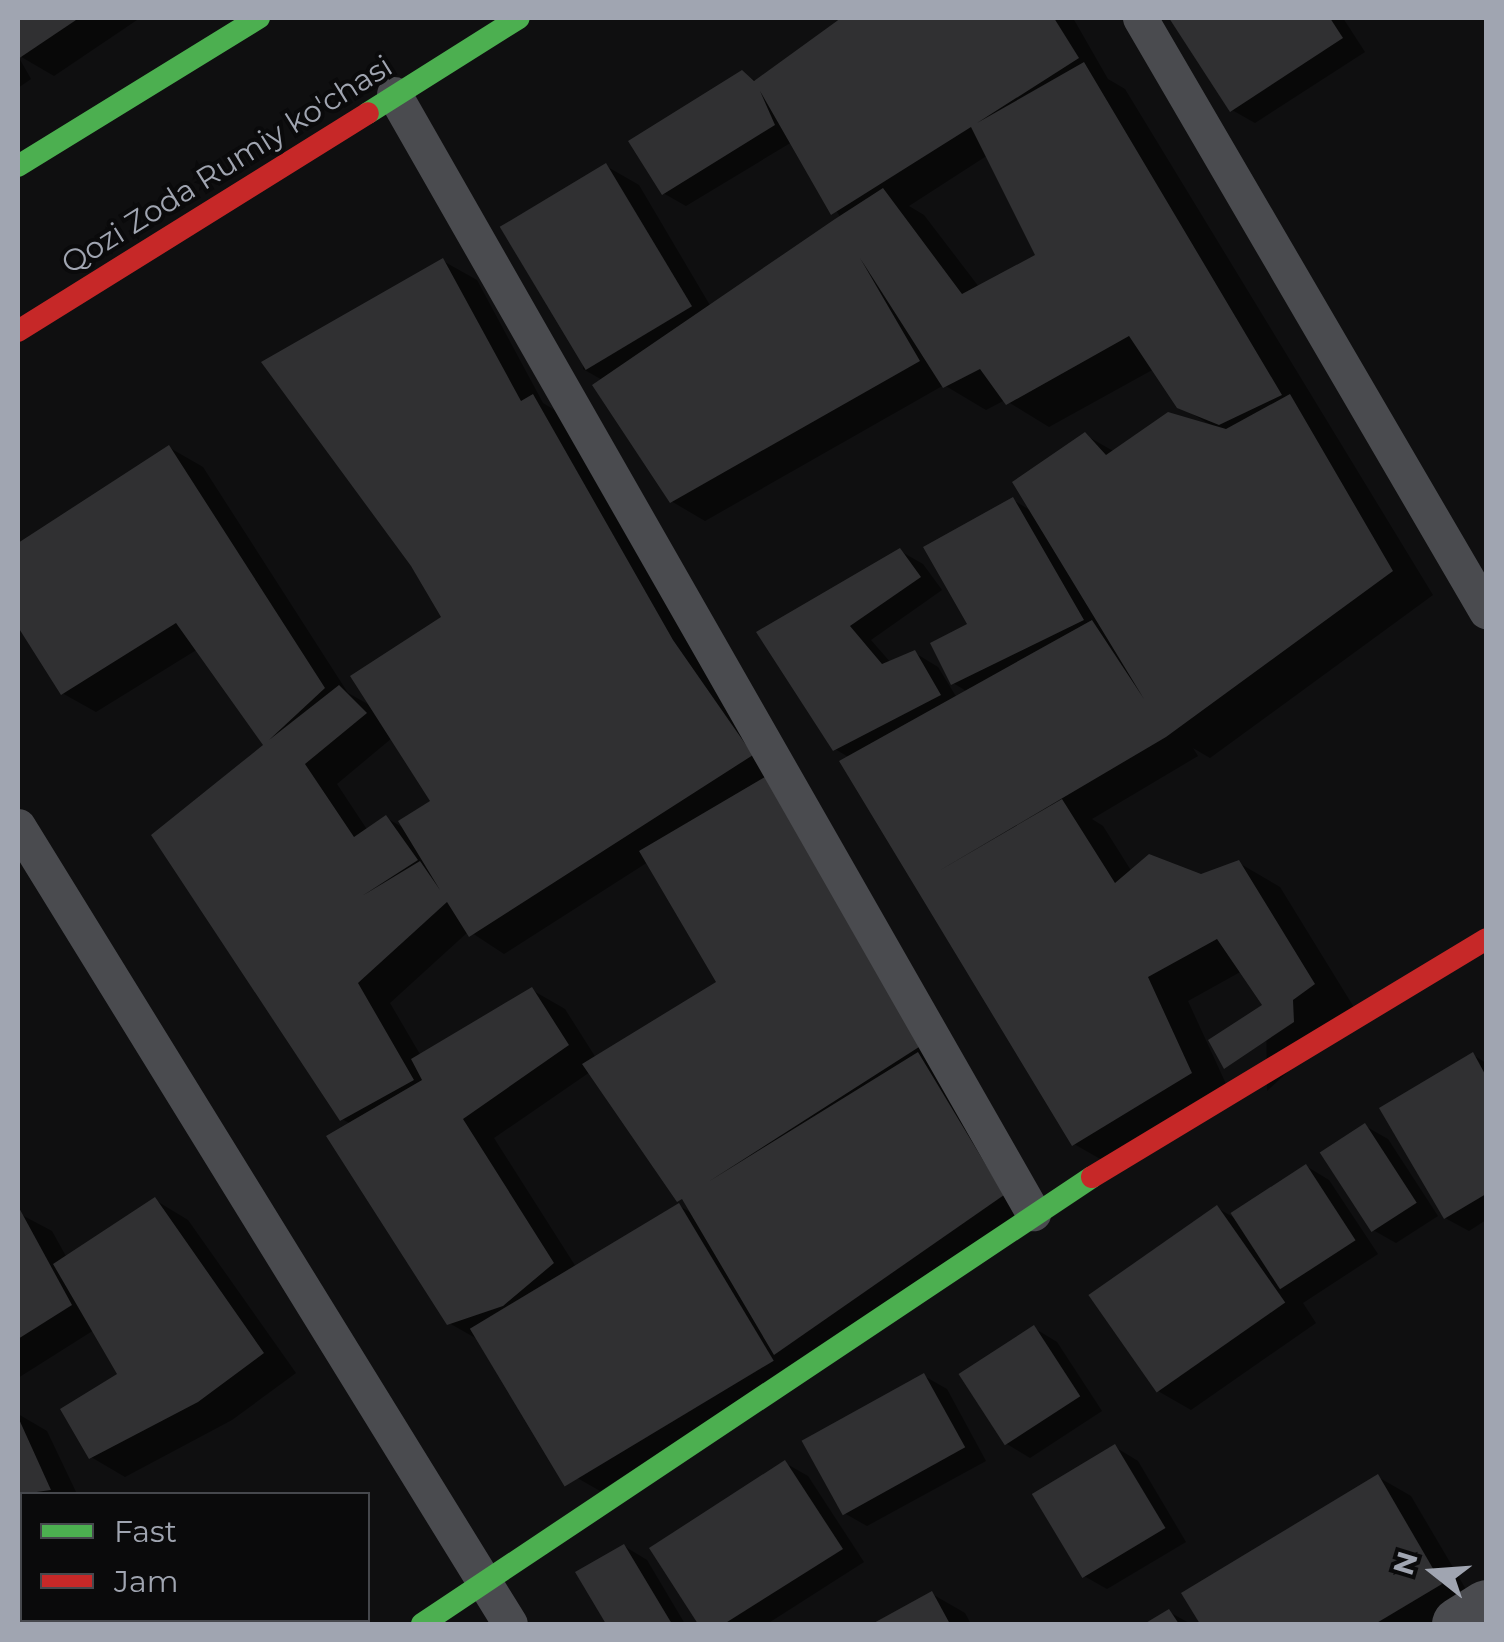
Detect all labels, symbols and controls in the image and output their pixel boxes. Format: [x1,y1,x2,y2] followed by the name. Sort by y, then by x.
[55,48,399,282] street label: Qozi Zoda Rumiy ko'chasi
[20,1492,370,1622] legend
[114,1513,177,1550] text: Fast
[1384,1522,1484,1622] north arrow
[1386,1547,1425,1579] text: N
[114,1563,179,1600] text: Jam

